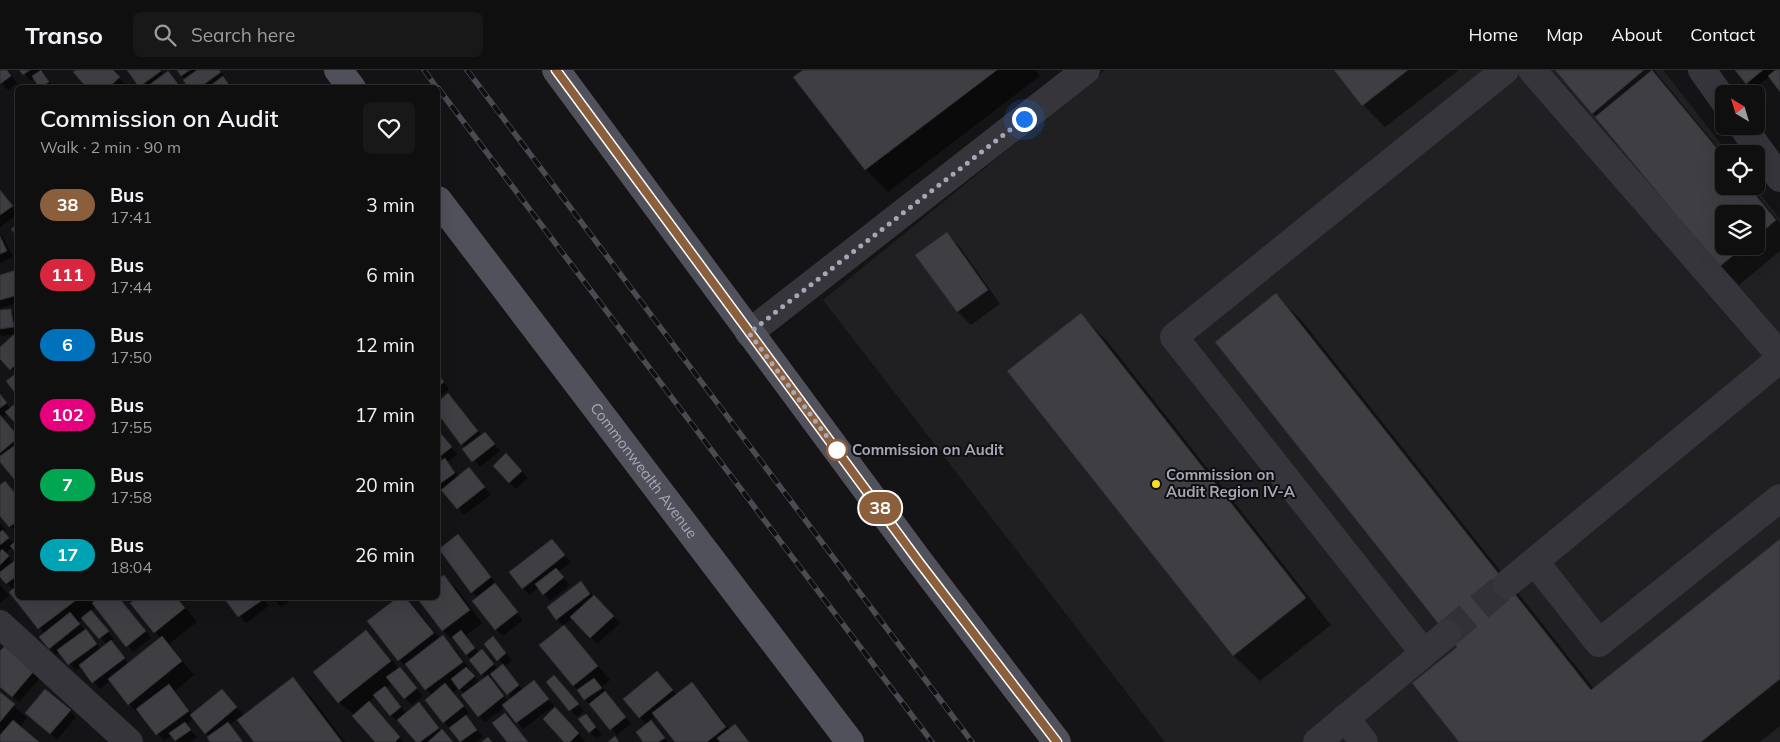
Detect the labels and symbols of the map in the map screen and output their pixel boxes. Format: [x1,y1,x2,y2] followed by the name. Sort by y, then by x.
[1715,85,1765,135] north arrow
[1012,107,1037,132] your location
[586,399,702,542] street label: Commonwealth Avenue
[826,439,848,461] marker: Commission on Audit
[852,440,1004,459] place label: Commission on Audit
[1166,465,1296,501] place label: Commission on Audit Region IV-A
[1150,478,1162,490] marker: Commission on Audit Region IV-A
[858,492,902,524] line badge: 38

